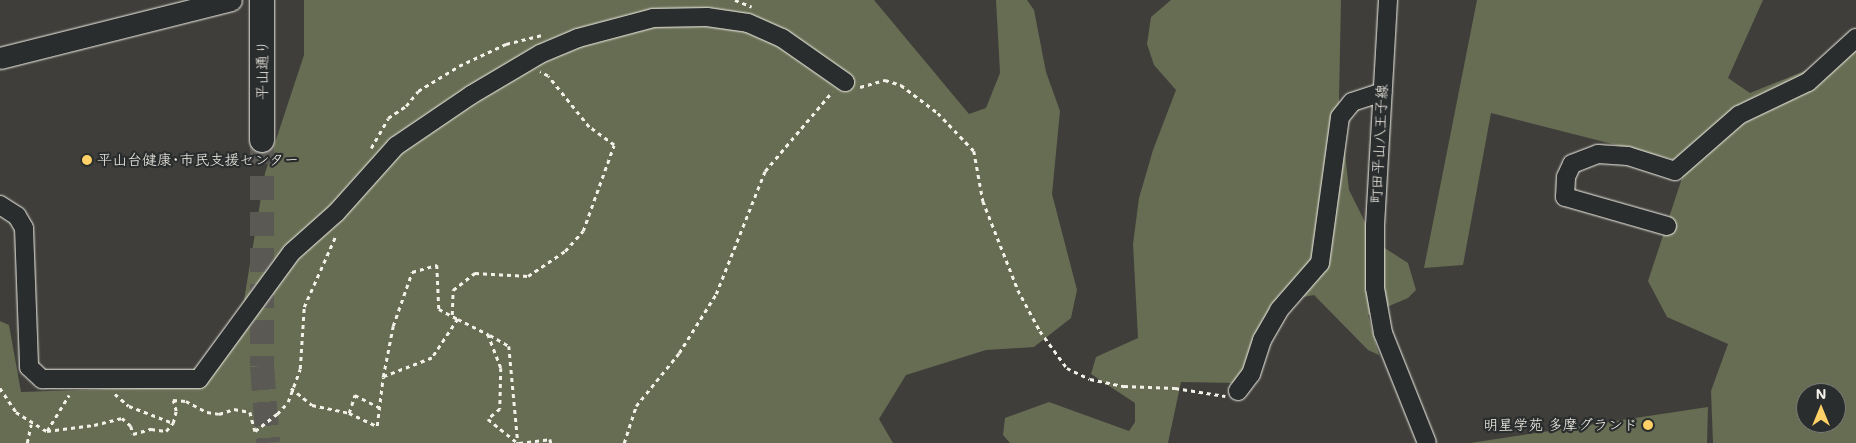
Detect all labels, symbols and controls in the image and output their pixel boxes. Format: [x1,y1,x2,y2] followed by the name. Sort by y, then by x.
[253,40,271,100] street label: 平山通り
[1367,84,1391,204] street label: 町田平山八王子線
[97,151,299,169] place label: 平山台健康･市民支援センター
[81,154,93,166] marker: 平山台健康･市民支援センター
[1796,383,1846,433] north arrow
[1816,384,1826,403] text: N
[1483,416,1638,434] place label: 明星学苑 多摩グランド
[1642,419,1654,431] marker: 明星学苑 多摩グランド

